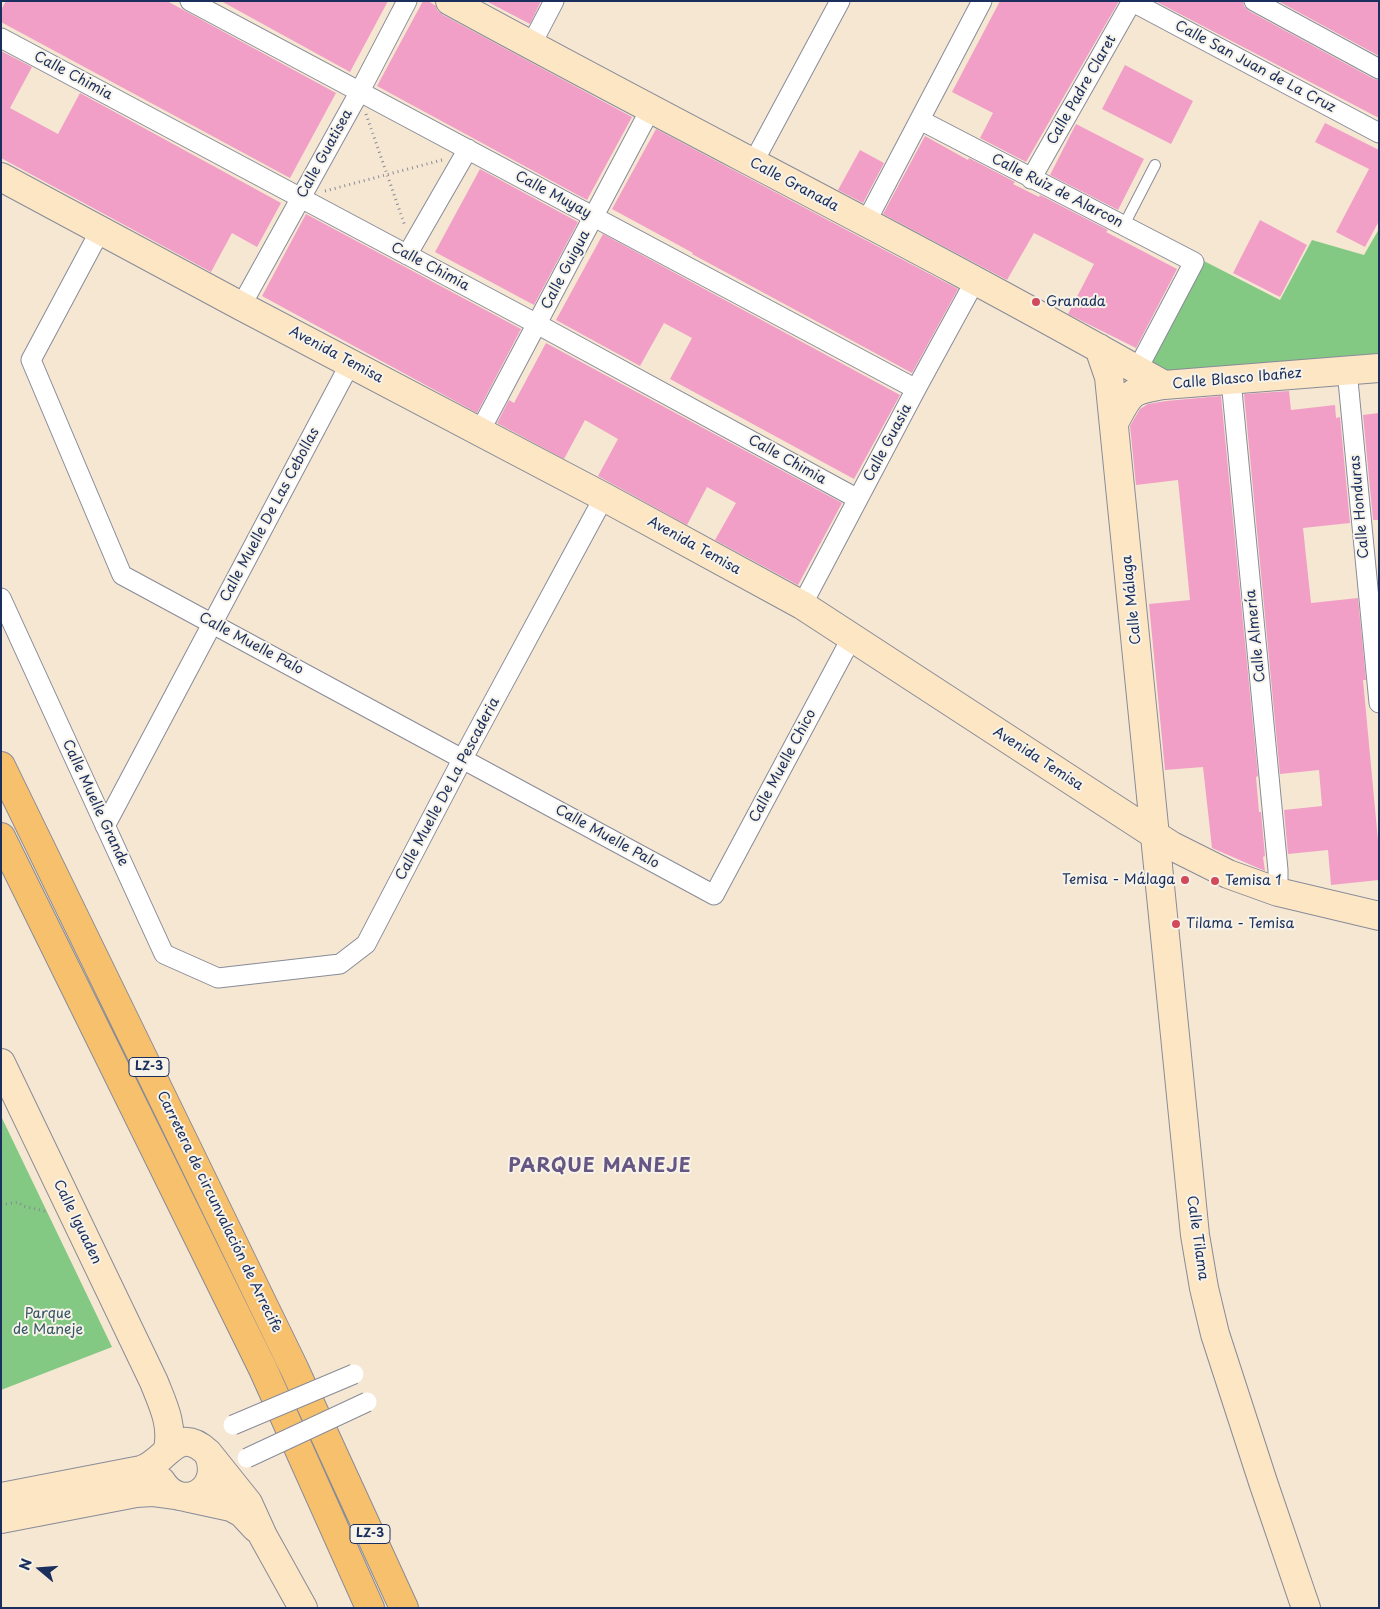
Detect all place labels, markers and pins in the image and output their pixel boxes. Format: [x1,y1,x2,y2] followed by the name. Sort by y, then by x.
[1046,294,1106,310] place label: Granada
[1030,296,1042,308] marker: Granada
[1062,872,1175,888] place label: Temisa - Málaga
[1225,873,1282,889] place label: Temisa 1
[1179,874,1191,886] marker: Temisa - Málaga
[1209,875,1221,887] marker: Temisa 1
[1186,916,1294,932] place label: Tilama - Temisa
[1170,918,1182,930] marker: Tilama - Temisa

